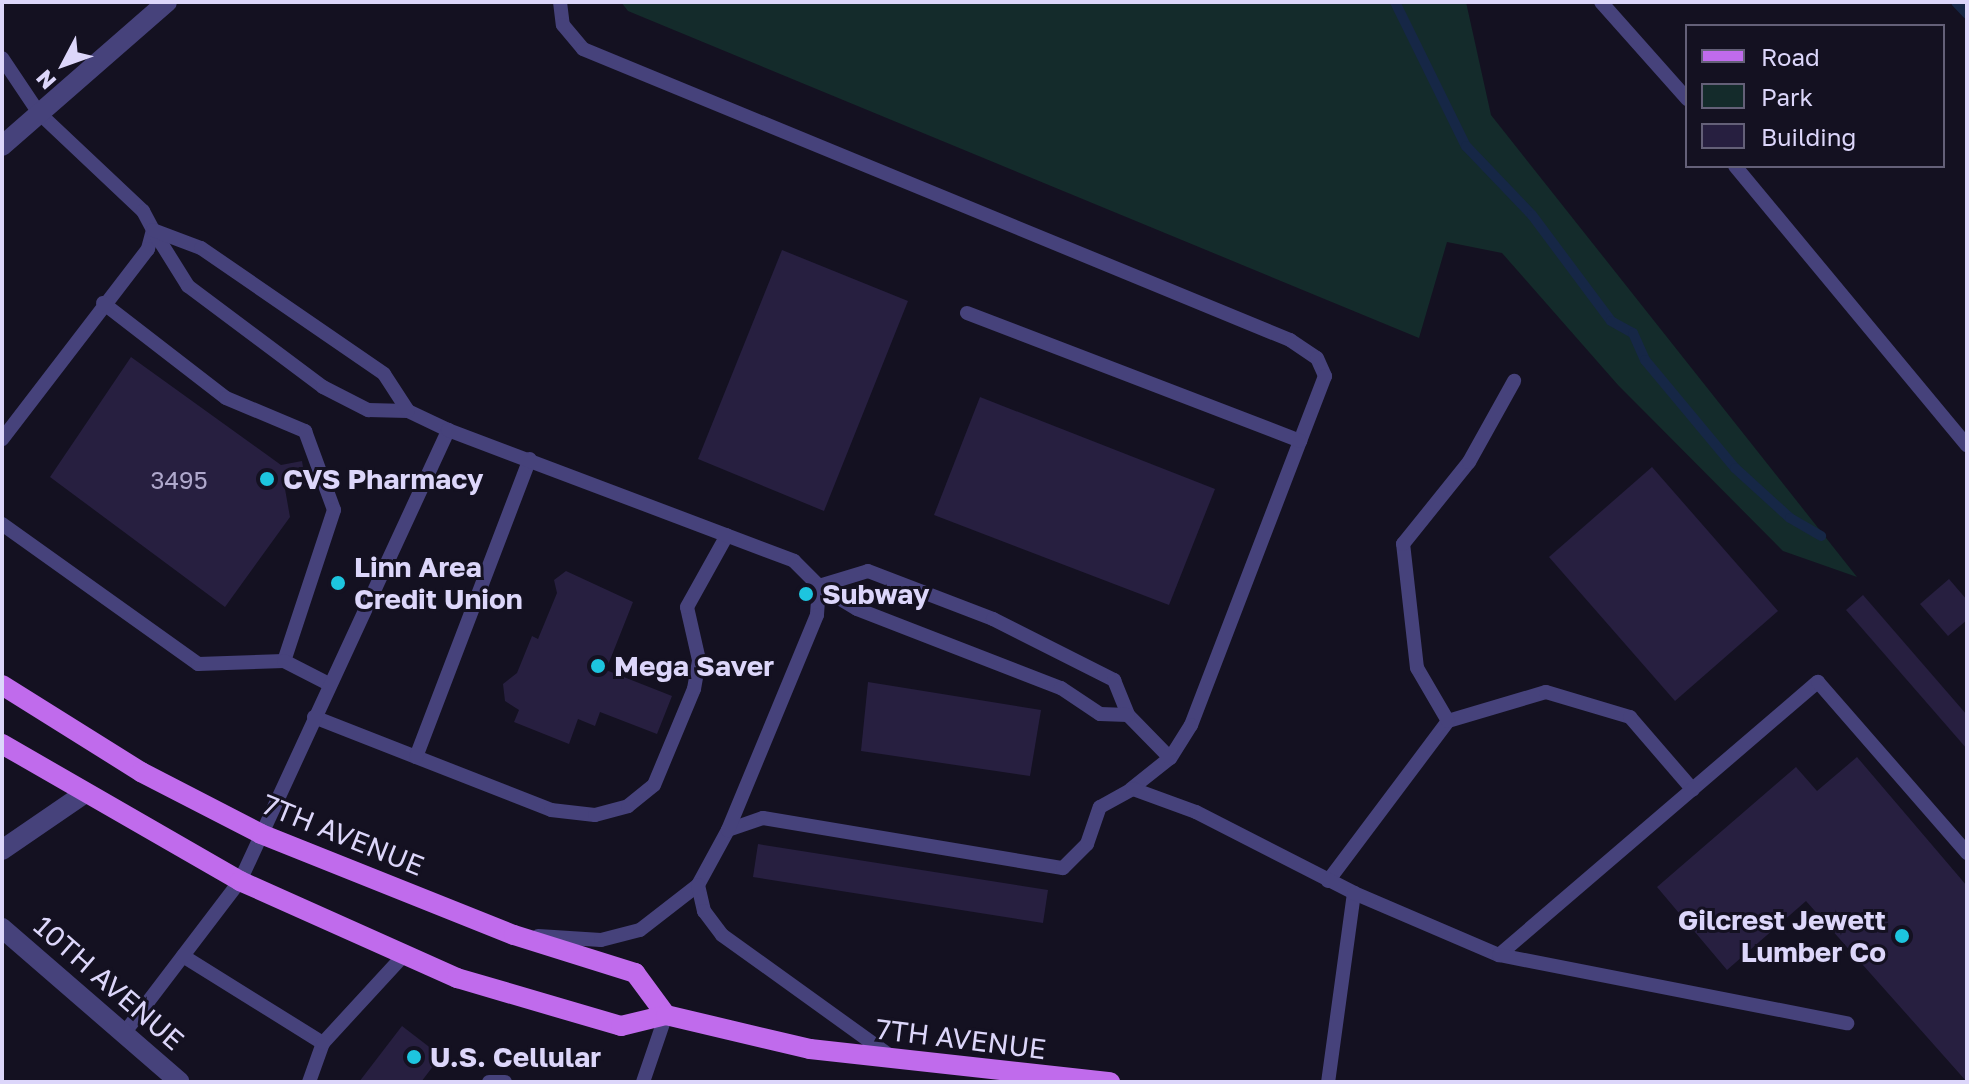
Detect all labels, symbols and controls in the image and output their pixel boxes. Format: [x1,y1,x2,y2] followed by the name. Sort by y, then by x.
[24,24,104,104] north arrow
[1685,24,1945,168] legend
[1761,42,1820,71] text: Road
[30,65,61,95] text: N
[1761,82,1813,111] text: Park
[1761,122,1856,151] text: Building
[283,462,484,496] place label: CVS Pharmacy
[150,466,208,494] house number: 3495
[258,470,276,488] marker: CVS Pharmacy
[354,550,523,616] place label: Linn Area Credit Union
[329,574,347,592] marker: Linn Area Credit Union
[822,577,930,611] place label: Subway
[797,585,815,603] marker: Subway
[614,649,774,683] place label: Mega Saver
[589,657,607,675] marker: Mega Saver
[257,787,429,883] street label: 7TH AVENUE
[1678,903,1886,969] place label: Gilcrest Jewett Lumber Co
[27,909,191,1057] street label: 10TH AVENUE
[1893,927,1911,945] marker: Gilcrest Jewett Lumber Co
[874,1012,1048,1066] street label: 7TH AVENUE
[430,1040,601,1074] place label: U.S. Cellular
[405,1048,423,1066] marker: U.S. Cellular

